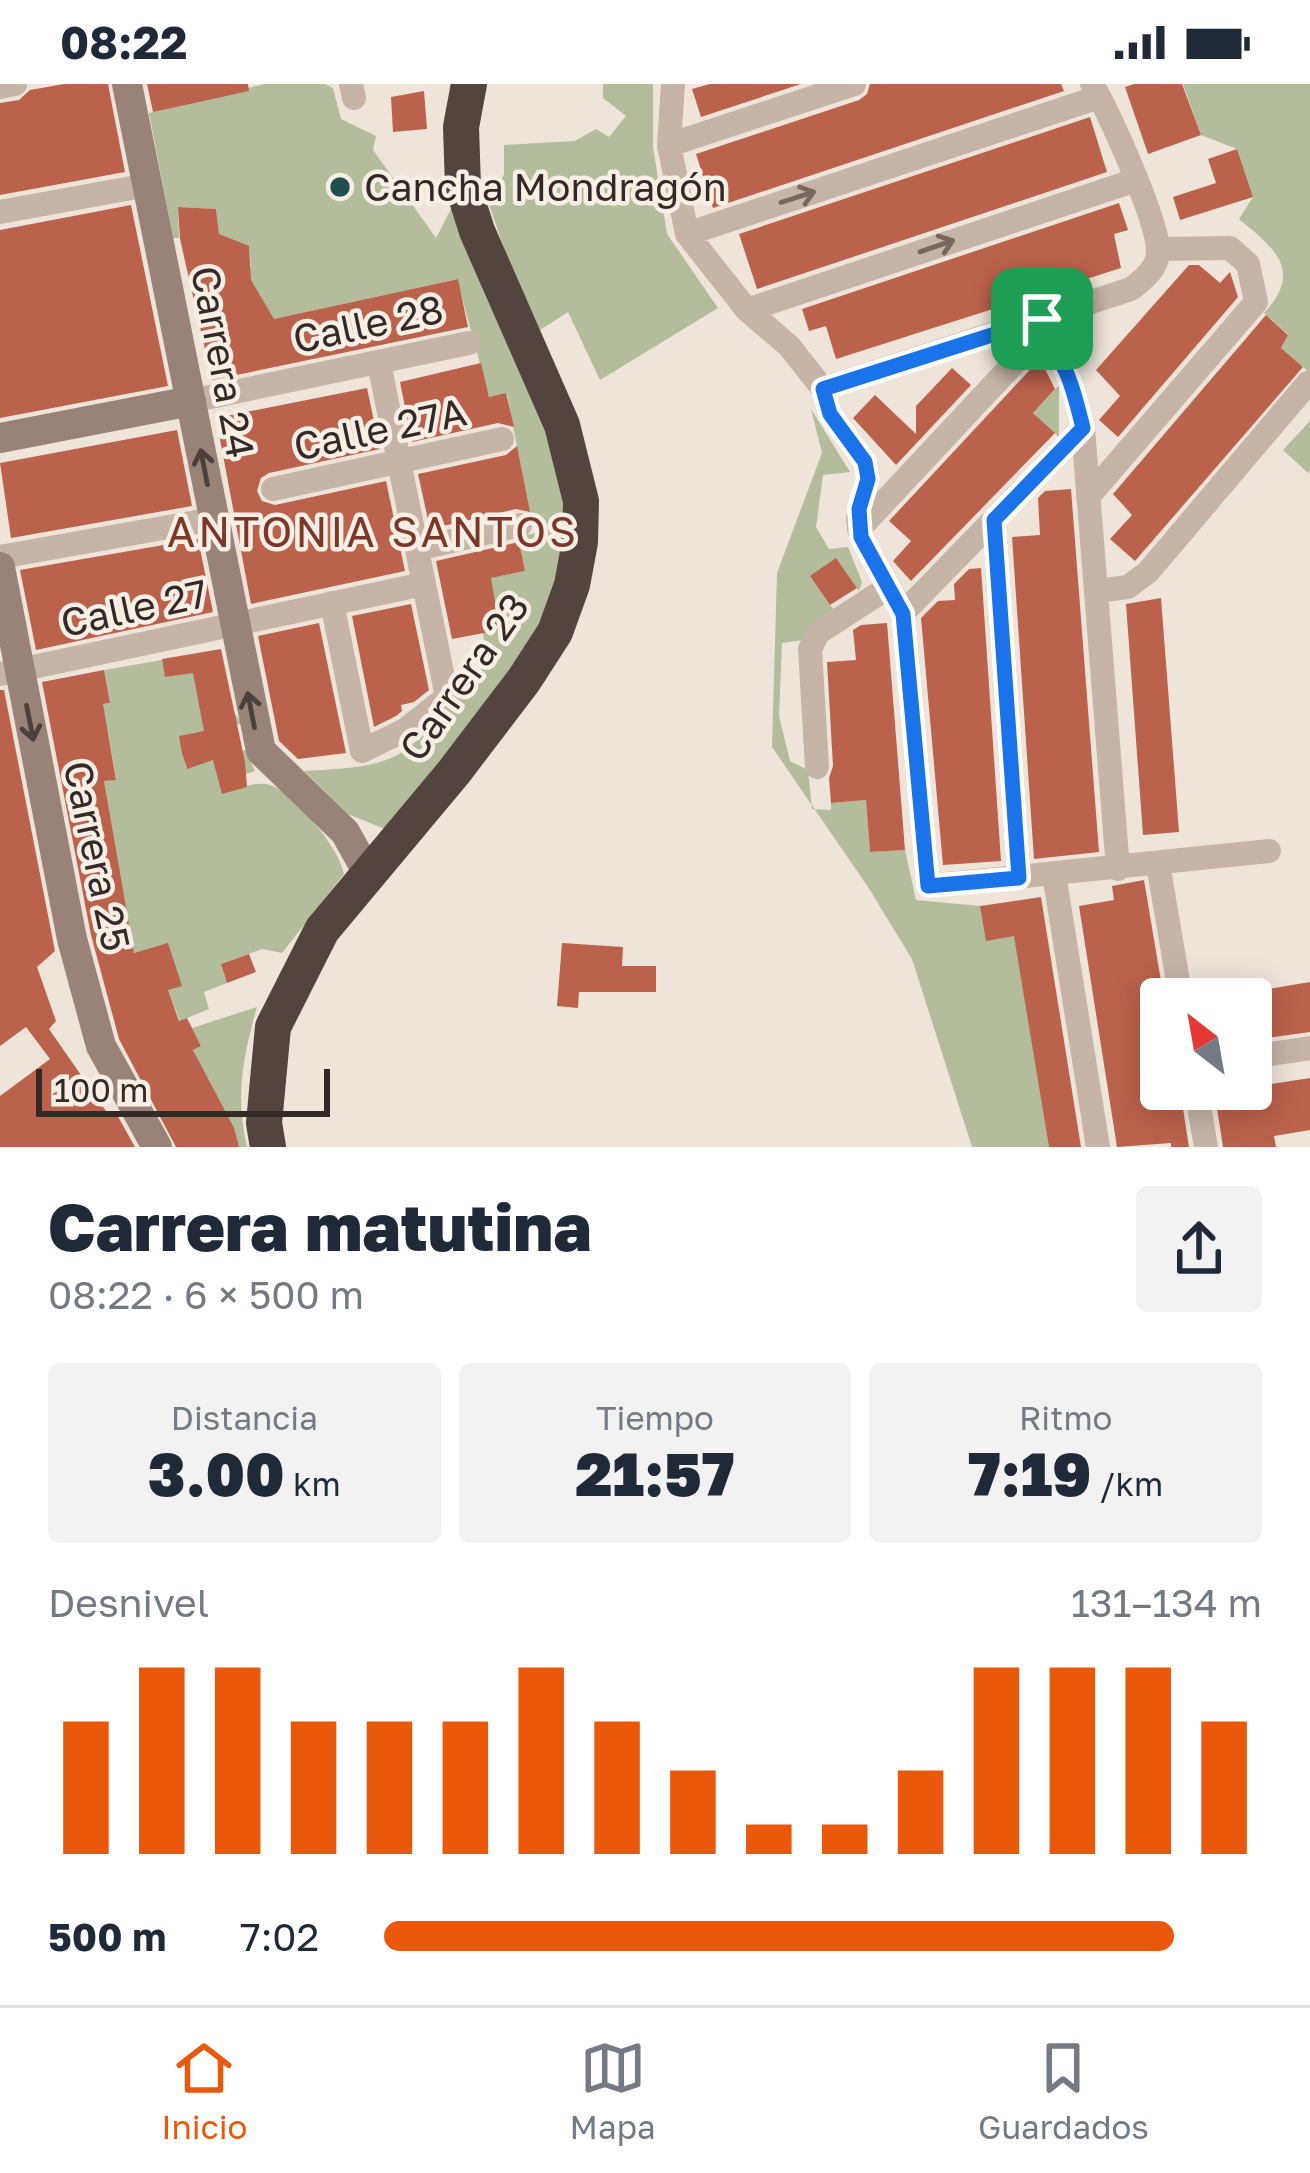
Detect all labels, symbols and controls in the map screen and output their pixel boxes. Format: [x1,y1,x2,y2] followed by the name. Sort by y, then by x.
[60,15,187,69] text: 08:22
[364,163,727,210] place label: Cancha Mondragón
[327,174,353,200] marker: Cancha Mondragón
[779,185,816,206] one-way arrow
[918,234,955,255] one-way arrow
[182,262,265,462] street label: Carrera 24
[991,268,1093,370] pin
[289,285,447,362] street label: Calle 28
[1009,286,1075,352] icon: arrive
[289,387,470,470] street label: Calle 27A
[192,449,214,488] one-way arrow
[167,506,579,556] district label: ANTONIA SANTOS
[56,569,212,646] street label: Calle 27
[389,584,538,769] street label: Carrera 23
[239,692,261,731] one-way arrow
[20,702,42,741] one-way arrow
[54,757,141,955] street label: Carrera 25
[1140,978,1272,1110] north arrow
[1140,978,1272,1110] map controls
[36,1063,330,1116] scale bar
[54,1070,148,1109] text: 100 m
[48,1186,591,1266] text: Carrera matutina
[1136,1186,1262,1312] button: share
[48,1271,364,1318] text: 08:22 · 6 × 500 m
[171,1398,318,1437] text: Distancia
[596,1398,714,1437] text: Tiempo
[1019,1398,1112,1437] text: Ritmo
[148,1437,285,1509] text: 3.00
[575,1437,735,1509] text: 21:57
[968,1437,1091,1509] text: 7:19
[285,1464,341,1503] text: km
[1091,1464,1163,1503] text: /km
[48,1579,209,1626] text: Desnivel
[1071,1579,1262,1626] text: 131–134 m
[48,1913,166,1960] text: 500 m
[240,1913,319,1960] text: 7:02
[161,2035,247,2146] tab: Inicio
[570,2035,656,2146] tab: Mapa
[978,2035,1149,2146] tab: Guardados

